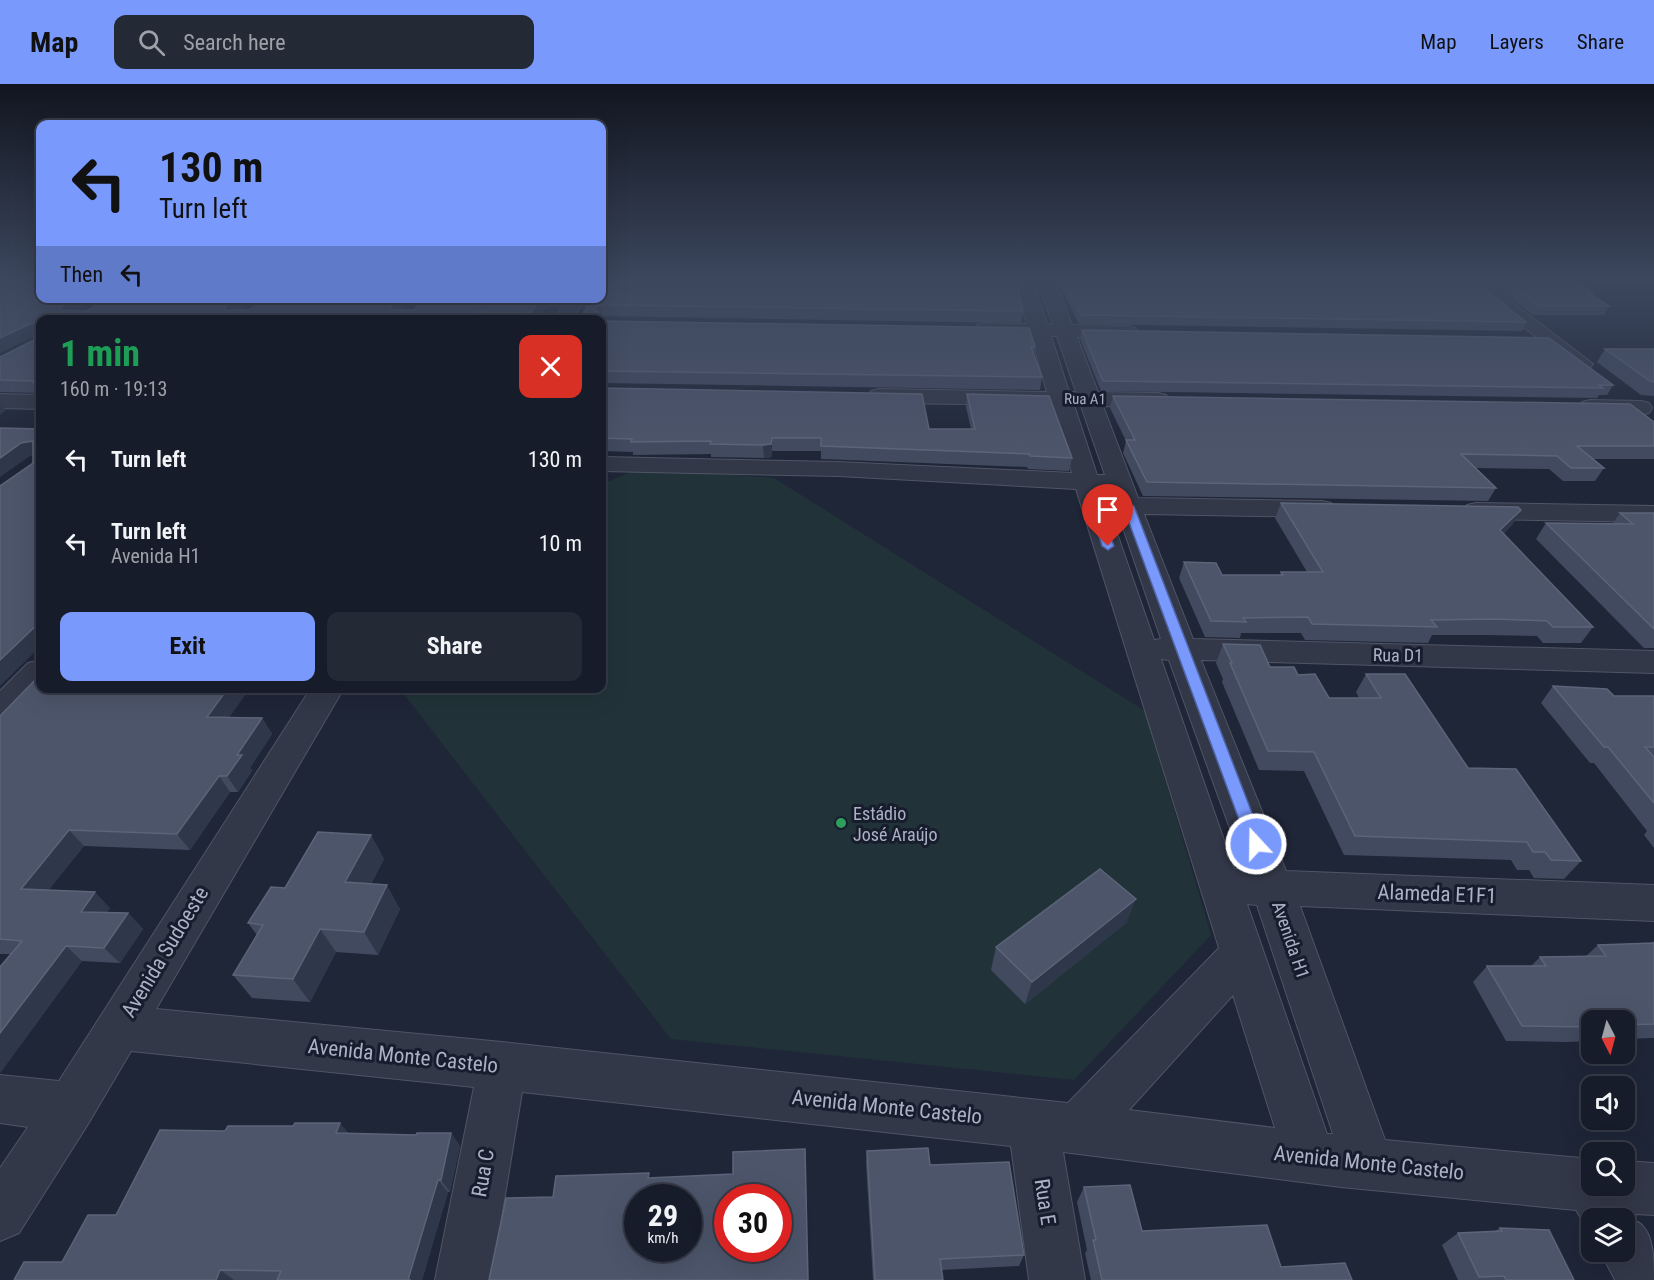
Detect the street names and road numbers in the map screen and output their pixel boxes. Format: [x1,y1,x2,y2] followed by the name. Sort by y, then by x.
[1064,390,1106,408] street label: Rua A1
[1373,644,1423,666] street label: Rua D1
[1377,880,1497,908] street label: Alameda E1F1
[117,882,213,1022] street label: Avenida Sudoeste
[1268,899,1314,981] street label: Avenida H1
[307,1034,499,1078] street label: Avenida Monte Castelo
[791,1085,983,1129] street label: Avenida Monte Castelo
[1273,1141,1465,1185] street label: Avenida Monte Castelo
[467,1147,499,1199] street label: Rua C
[1030,1177,1060,1227] street label: Rua E

